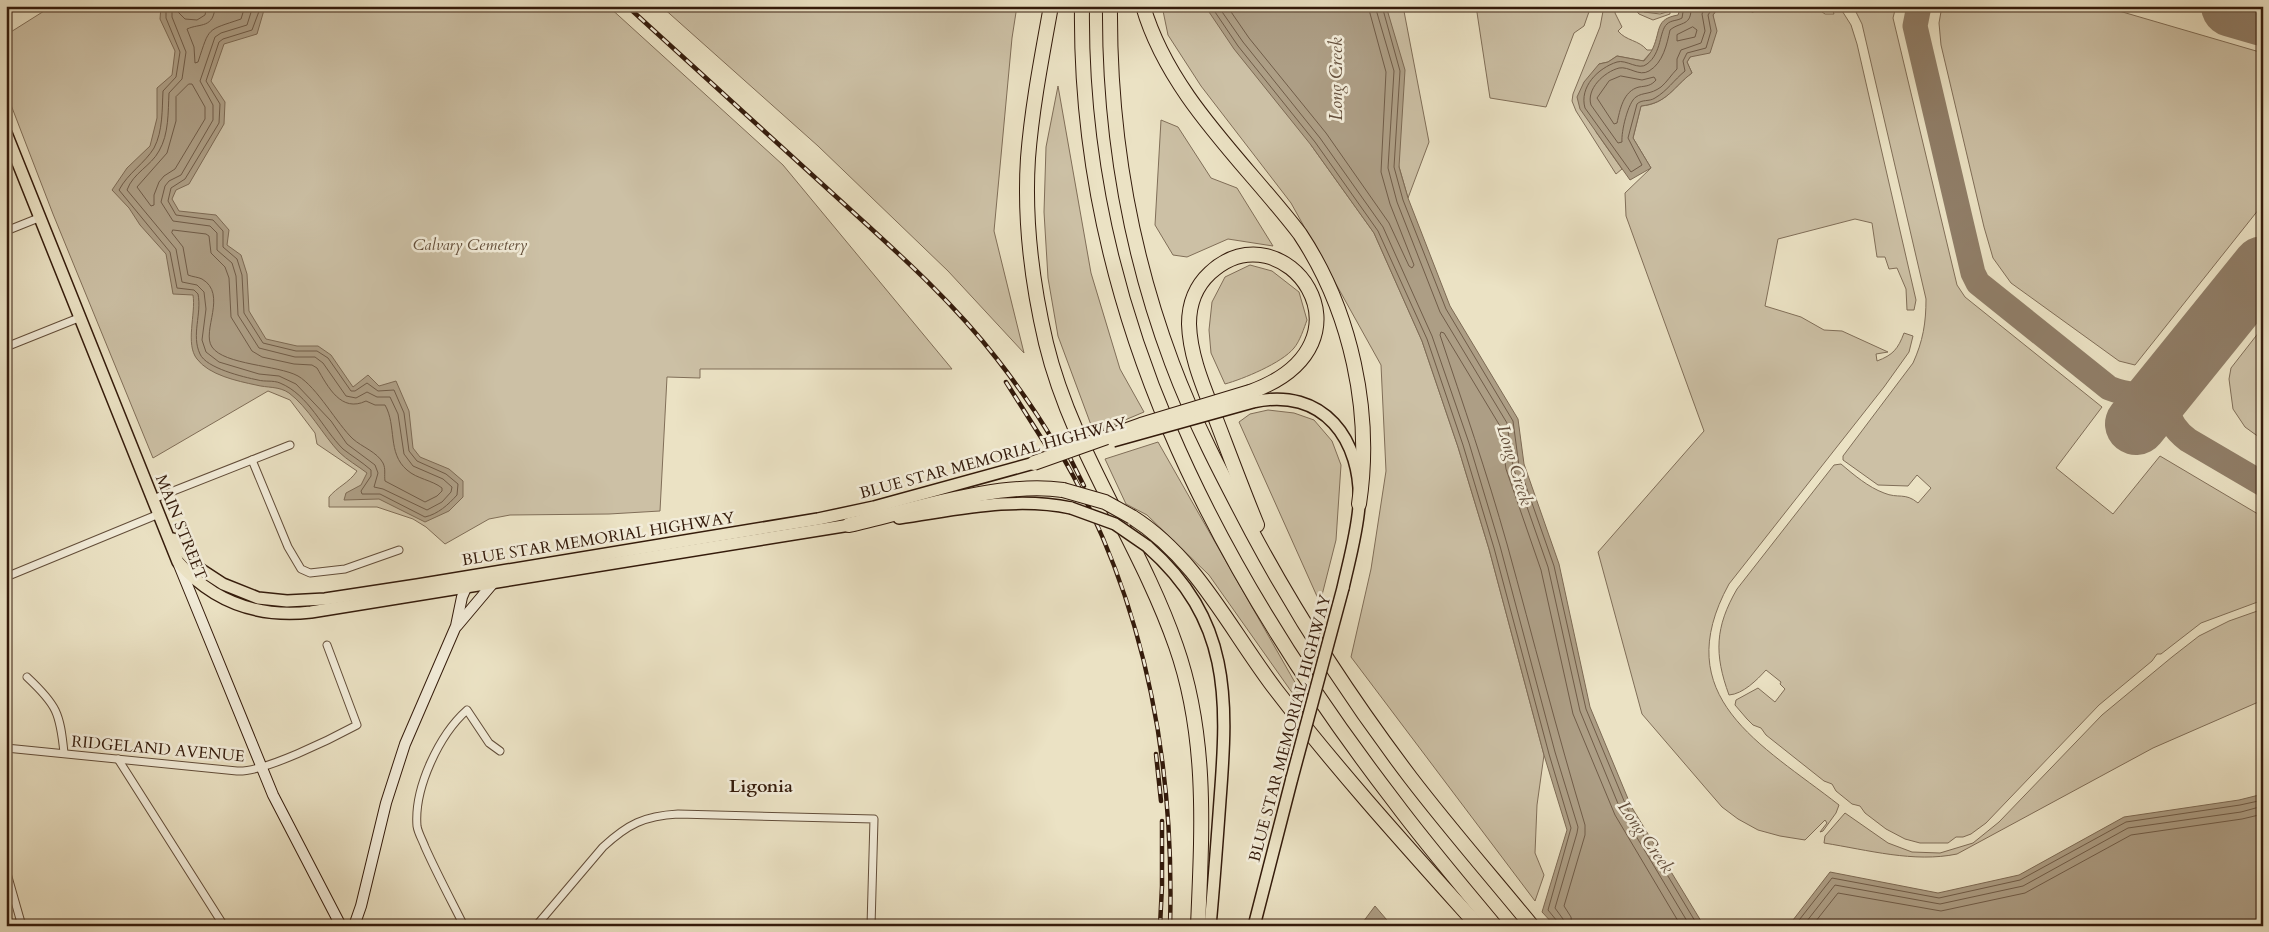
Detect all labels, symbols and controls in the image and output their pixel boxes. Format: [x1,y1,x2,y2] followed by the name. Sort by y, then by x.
[1324,37,1349,121] water label: Long Creek
[413,234,527,256] park label: Calvary Cemetery
[857,412,1129,504] street label: BLUE STAR MEMORIAL HIGHWAY
[1490,422,1539,509] water label: Long Creek
[150,471,212,584] street label: MAIN STREET
[460,507,736,571] street label: BLUE STAR MEMORIAL HIGHWAY
[1244,592,1336,864] street label: BLUE STAR MEMORIAL HIGHWAY
[70,730,246,768] street label: RIDGELAND AVENUE
[729,774,793,799] district label: Ligonia
[1611,796,1680,879] water label: Long Creek

